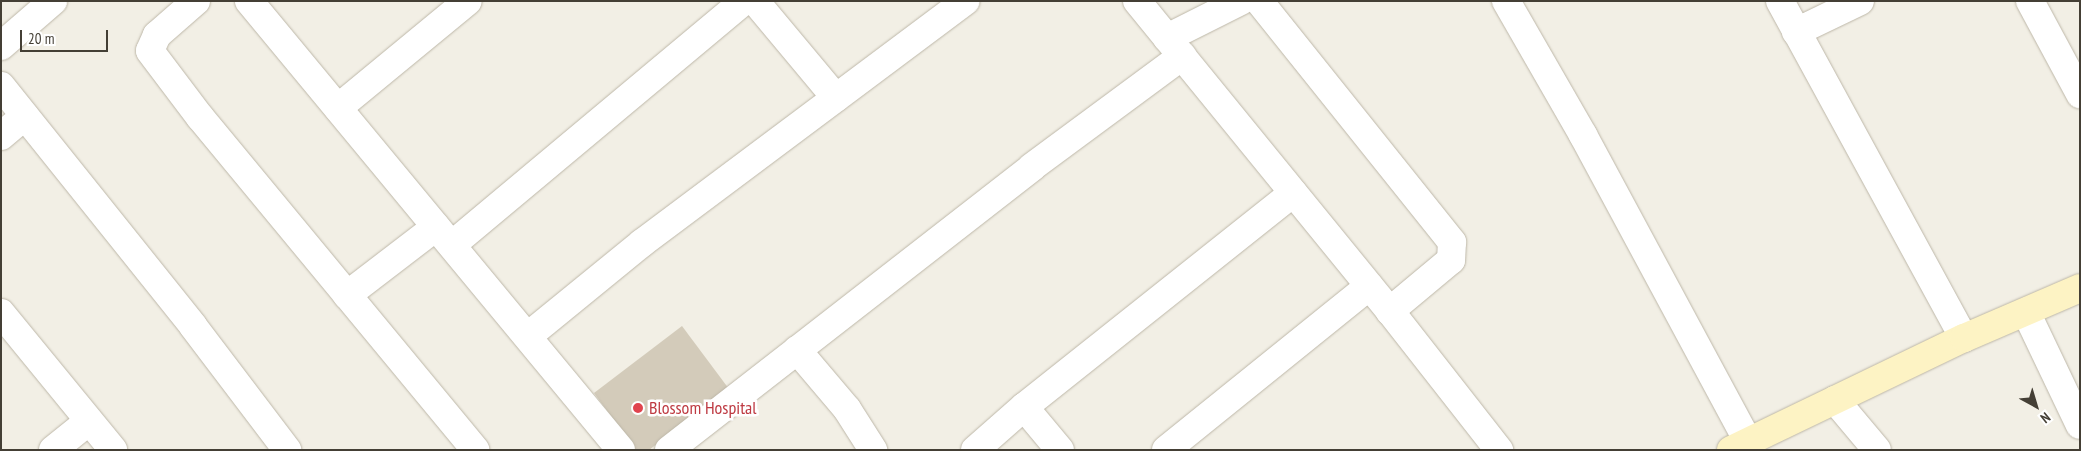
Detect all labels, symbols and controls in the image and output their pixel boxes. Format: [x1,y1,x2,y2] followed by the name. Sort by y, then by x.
[22,20,110,52] scale bar
[28,29,54,48] text: 20 m
[2011,381,2061,431] north arrow
[649,397,757,419] place label: Blossom Hospital
[631,401,645,415] marker: Blossom Hospital
[2037,408,2054,427] text: N

